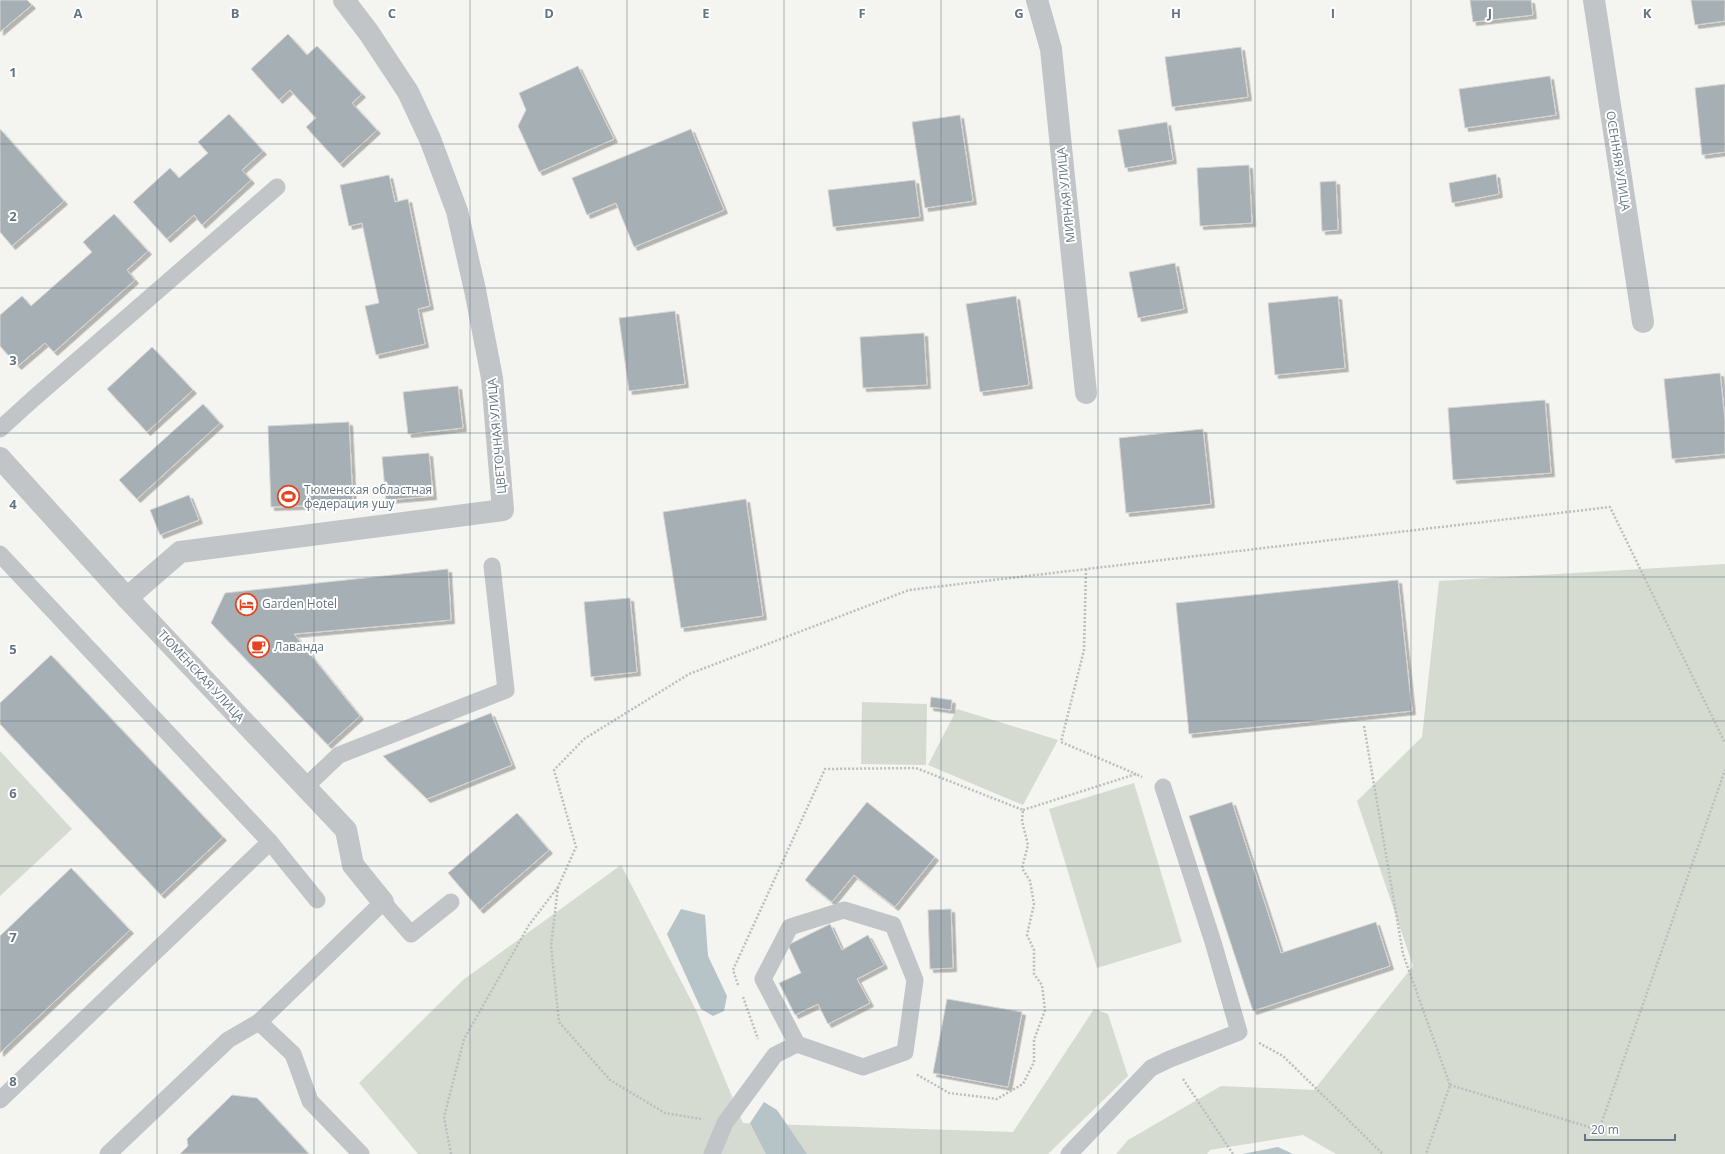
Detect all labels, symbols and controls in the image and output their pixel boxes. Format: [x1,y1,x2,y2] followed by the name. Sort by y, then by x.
[74,4,83,22] text: A
[231,4,240,22] text: B
[388,4,396,22] text: C
[544,4,554,22] text: D
[702,4,710,22] text: E
[858,4,866,22] text: F
[1014,4,1024,22] text: G
[1171,4,1181,22] text: H
[1331,4,1335,22] text: I
[1487,4,1492,22] text: J
[1643,4,1652,22] text: K
[9,63,17,81] text: 1
[1602,110,1635,213] street label: ОСЕННЯЯ УЛИЦА
[1052,146,1079,244] street label: МИРНАЯ УЛИЦА
[9,207,17,225] text: 2
[9,351,17,369] text: 3
[483,377,510,495] street label: ЦВЕТОЧНАЯ УЛИЦА
[304,481,432,512] place label: Тюменская областная федерация ушу
[276,484,302,510] sports icon: Тюменская областная федерация ушу
[9,495,17,513] text: 4
[234,591,260,617] hotel icon: Garden Hotel
[262,595,337,612] place label: Garden Hotel
[154,626,249,726] street label: ТЮМЕНСКАЯ УЛИЦА
[245,634,271,660] cafe icon: Лаванда
[274,638,324,655] place label: Лаванда
[9,640,17,658] text: 5
[9,784,17,802] text: 6
[9,928,17,946] text: 7
[9,1072,17,1090] text: 8
[1585,1116,1675,1142] scale bar
[1591,1121,1619,1138] text: 20 m

